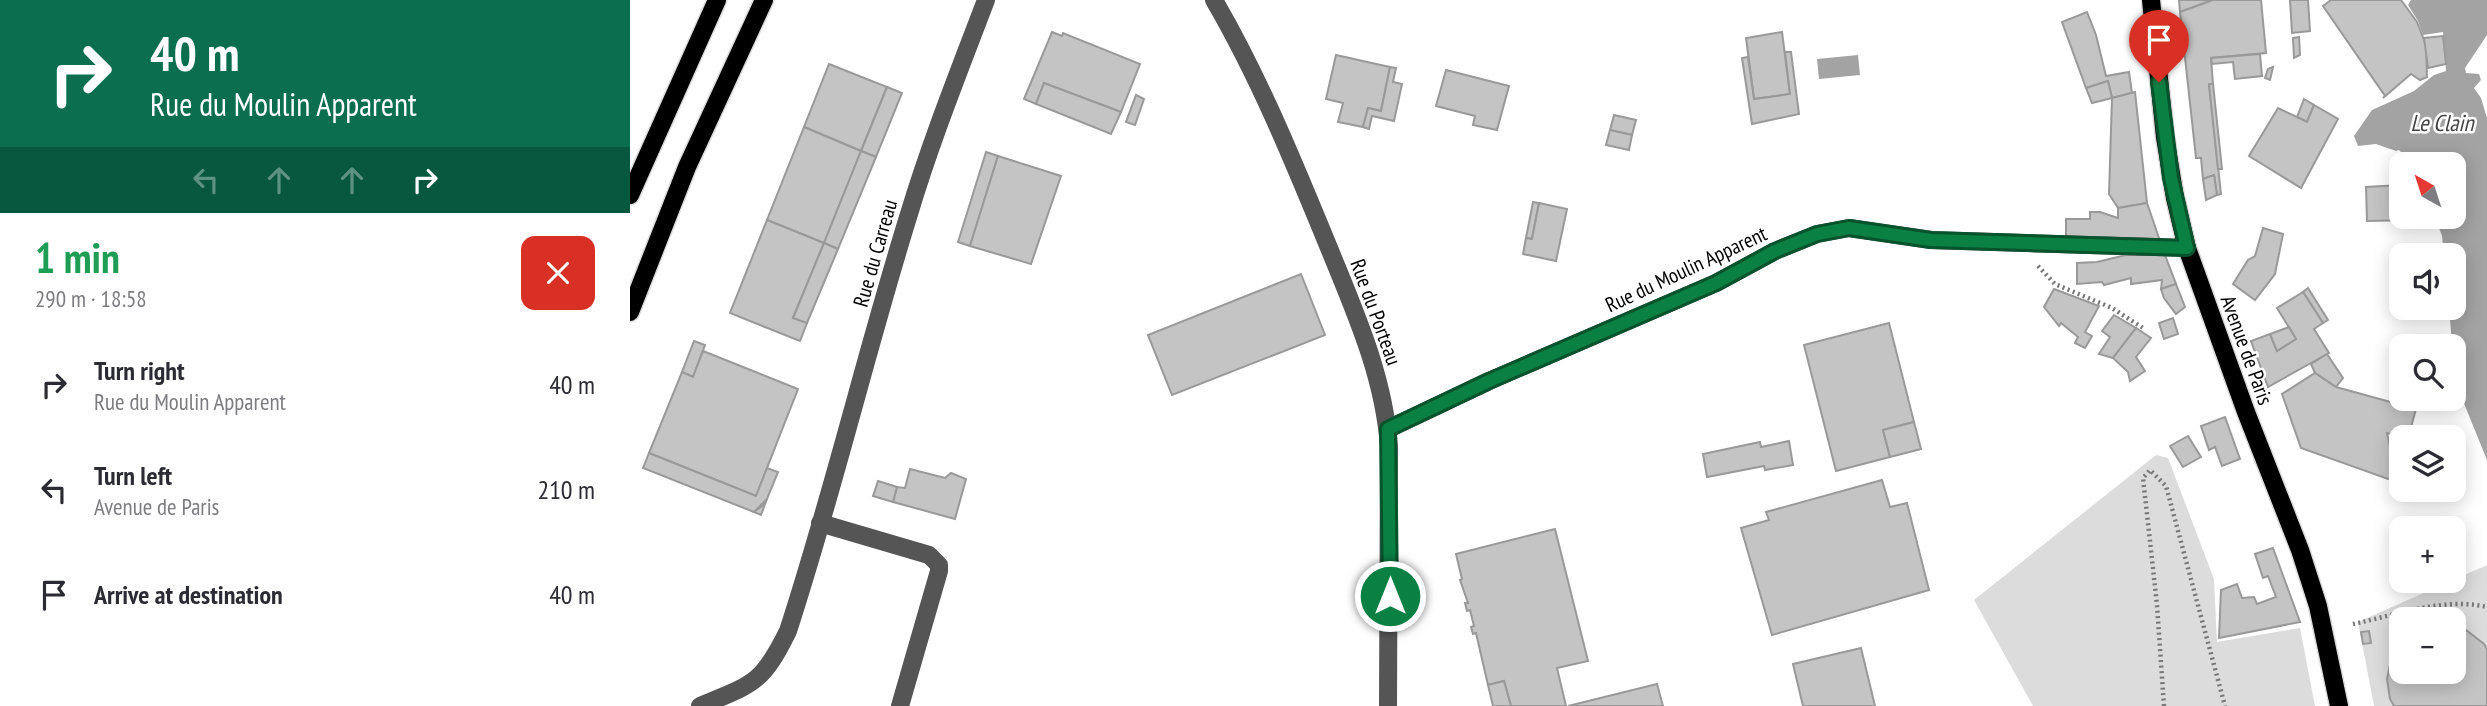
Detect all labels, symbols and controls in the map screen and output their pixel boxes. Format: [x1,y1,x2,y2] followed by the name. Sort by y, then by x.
[2129,10,2189,82] pin
[150,21,239,85] text: 40 m
[2140,21,2178,59] icon: arrive
[35,28,126,119] icon: right
[150,83,417,125] text: Rue du Moulin Apparent
[2410,108,2475,137] water label: Le Clain
[2389,152,2466,229] north arrow
[2389,152,2466,684] map controls
[187,161,225,199] icon: left
[260,161,298,199] icon: ahead
[333,161,371,199] icon: ahead
[406,161,444,199] icon: right
[847,196,903,310] street label: Rue du Carreau
[1601,220,1771,318] street label: Rue du Moulin Apparent
[35,230,120,285] text: 1 min
[521,236,595,310] button: close
[2389,243,2466,320] button: sound
[1344,255,1408,369] street label: Rue du Porteau
[35,284,147,313] text: 290 m · 18:58
[2215,292,2279,408] street label: Avenue de Paris
[2389,334,2466,411] button: search
[94,354,185,387] text: Turn right
[35,366,73,404] icon: right
[549,368,595,401] text: 40 m
[94,387,286,416] text: Rue du Moulin Apparent
[2389,425,2466,502] button: layers
[94,459,172,492] text: Turn left
[35,471,73,509] icon: left
[537,473,595,506] text: 210 m
[94,492,219,521] text: Avenue de Paris
[2389,516,2466,593] button: +
[1353,559,1427,633] position arrow
[35,576,73,614] icon: arrive
[94,578,283,611] text: Arrive at destination
[549,578,595,611] text: 40 m
[2389,607,2466,684] button: −

